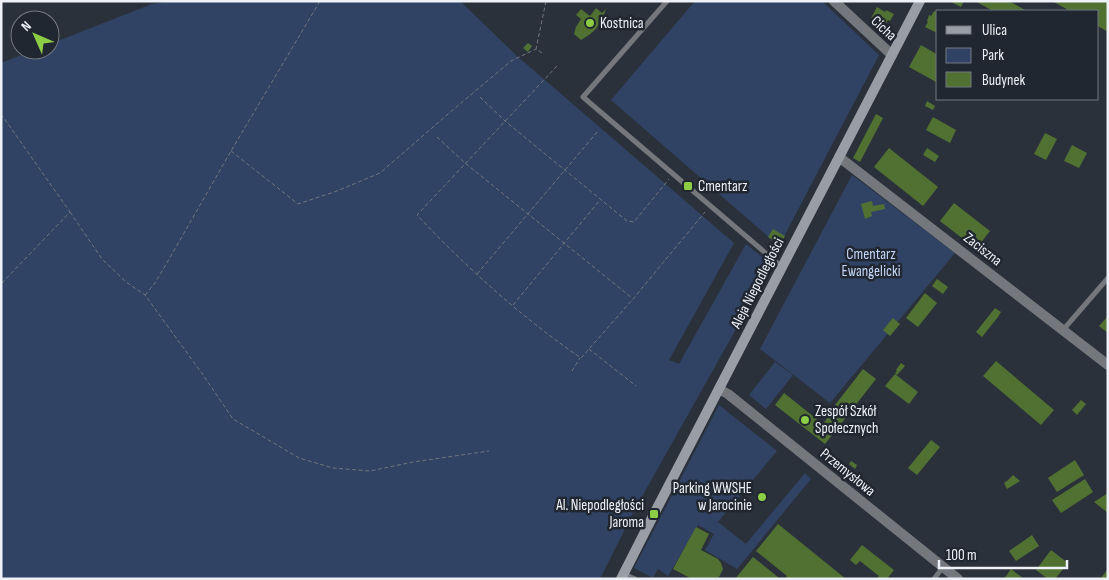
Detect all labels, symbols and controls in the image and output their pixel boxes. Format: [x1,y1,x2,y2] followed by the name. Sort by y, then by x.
[10,10,60,60] north arrow
[936,10,1099,100] legend
[867,12,901,45] street label: Cicha
[600,14,644,33] place label: Kostnica
[584,17,596,29] marker: Kostnica
[18,18,35,35] text: N
[982,21,1007,40] text: Ulica
[982,46,1004,65] text: Park
[982,71,1025,90] text: Budynek
[698,177,748,196] place label: Cmentarz
[682,180,694,192] marker: Cmentarz
[960,229,1006,270] street label: Zaciszna
[726,234,789,333] street label: Aleja Niepodległości
[842,245,901,281] park label: Cmentarz Ewangelicki
[815,402,878,438] place label: Zespół Szkół Społecznych
[799,414,811,426] marker: Zespół Szkół Społecznych
[816,444,879,501] street label: Przemysłowa
[673,479,752,515] place label: Parking WWSHE w Jarocinie
[756,491,768,503] marker: Parking WWSHE w Jarocinie
[555,496,644,532] place label: Al. Niepodległości Jaroma
[648,508,660,520] marker: Al. Niepodległości Jaroma
[939,538,1066,570] scale bar
[946,546,977,565] text: 100 m

